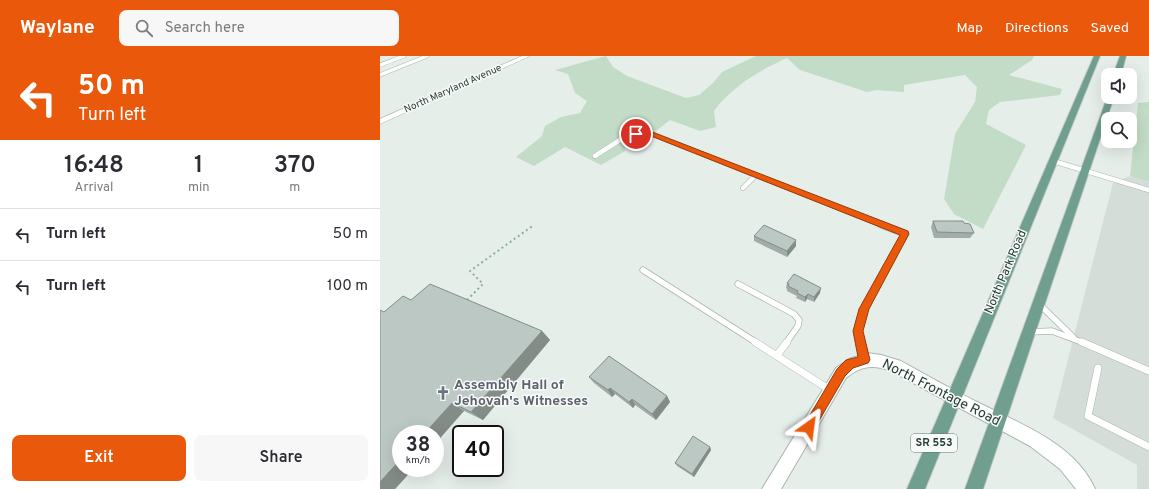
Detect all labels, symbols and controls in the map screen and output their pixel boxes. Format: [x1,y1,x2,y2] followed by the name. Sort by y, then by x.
[119,10,399,46] search box
[20,16,95,40] text: Waylane
[133,17,155,39] icon: search
[165,19,245,38] text: Search here
[957,20,983,37] text: Map
[1005,20,1069,37] text: Directions
[1091,20,1129,37] text: Saved
[402,62,504,116] street label: North Maryland Avenue
[1101,68,1137,148] map controls
[1101,68,1137,104] button: sound
[78,69,145,105] text: 50 m
[12,72,64,124] icon: left
[78,104,146,127] text: Turn left
[1101,112,1137,148] button: search
[619,117,653,151] pin
[625,123,647,145] icon: arrive
[64,151,124,181] text: 16:48
[194,151,204,181] text: 1
[274,151,316,181] text: 370
[75,180,113,196] text: Arrival
[188,180,210,196] text: min
[289,180,300,196] text: m
[12,224,34,246] icon: left
[46,225,106,244] text: Turn left
[333,225,368,244] text: 50 m
[981,228,1031,316] street label: North Park Road
[12,276,34,298] icon: left
[46,277,106,296] text: Turn left
[327,277,368,296] text: 100 m
[879,356,1003,430] street label: North Frontage Road
[454,377,588,410] place label: Assembly Hall of Jehovah's Witnesses
[435,385,451,401] church icon: Assembly Hall of Jehovah's Witnesses
[788,406,830,448] position arrow
[452,425,504,477] speed limit sign: 40
[406,433,430,459] text: 38
[911,434,957,452] road number: SR 553
[12,435,186,481] button: Exit
[194,435,368,481] button: Share
[406,454,430,467] text: km/h

